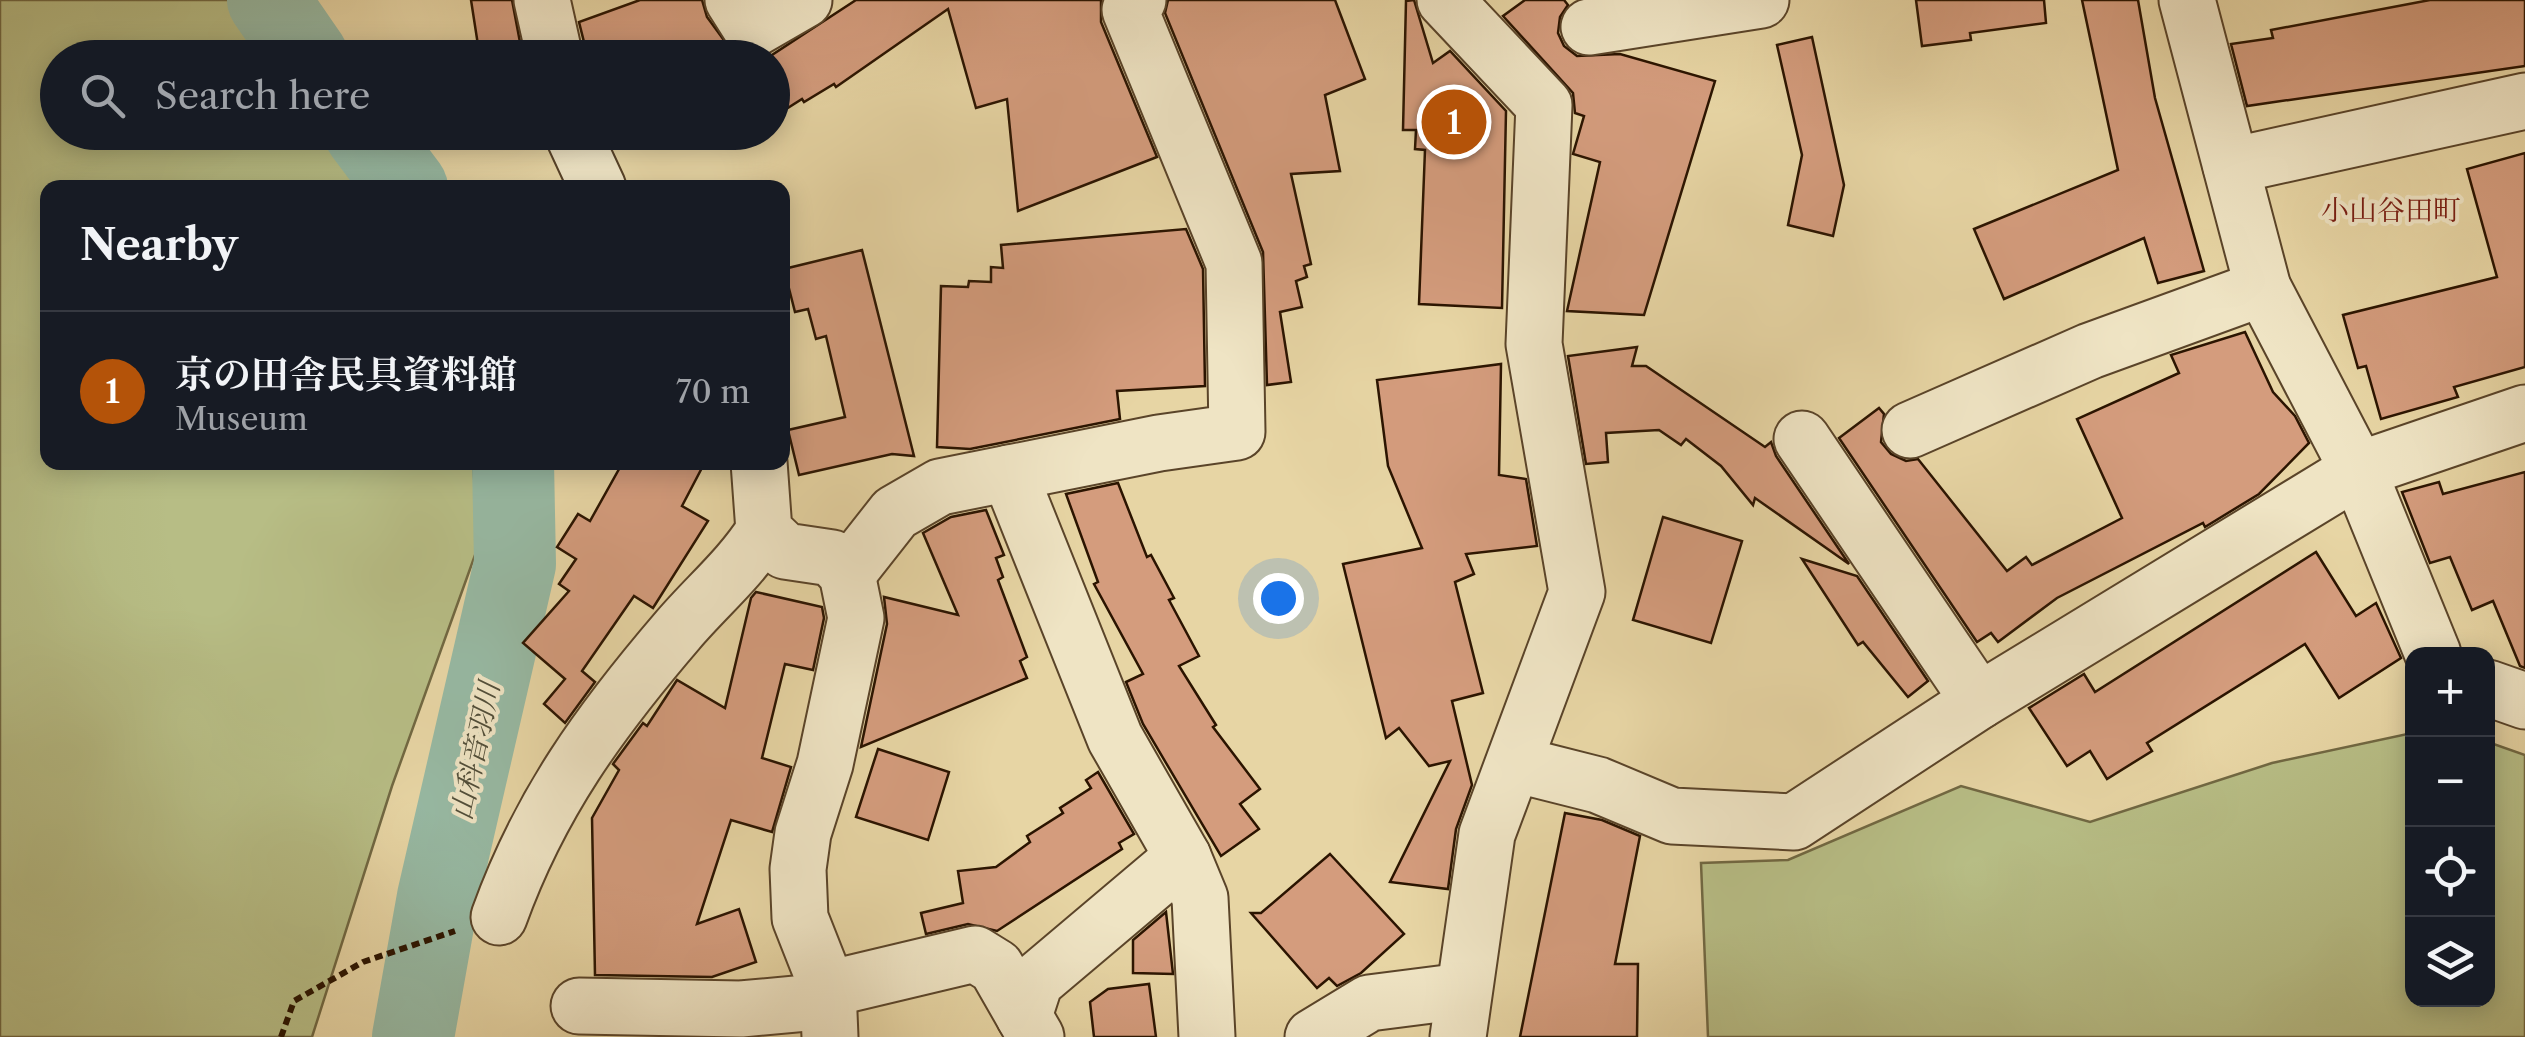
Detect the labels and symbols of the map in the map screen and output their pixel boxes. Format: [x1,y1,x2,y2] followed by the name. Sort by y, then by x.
[1422,84,1486,160] pin: 1
[2321,193,2461,227] district label: 小山谷田町
[1253,573,1304,624] your location
[444,676,507,823] water label: 山科音羽川

